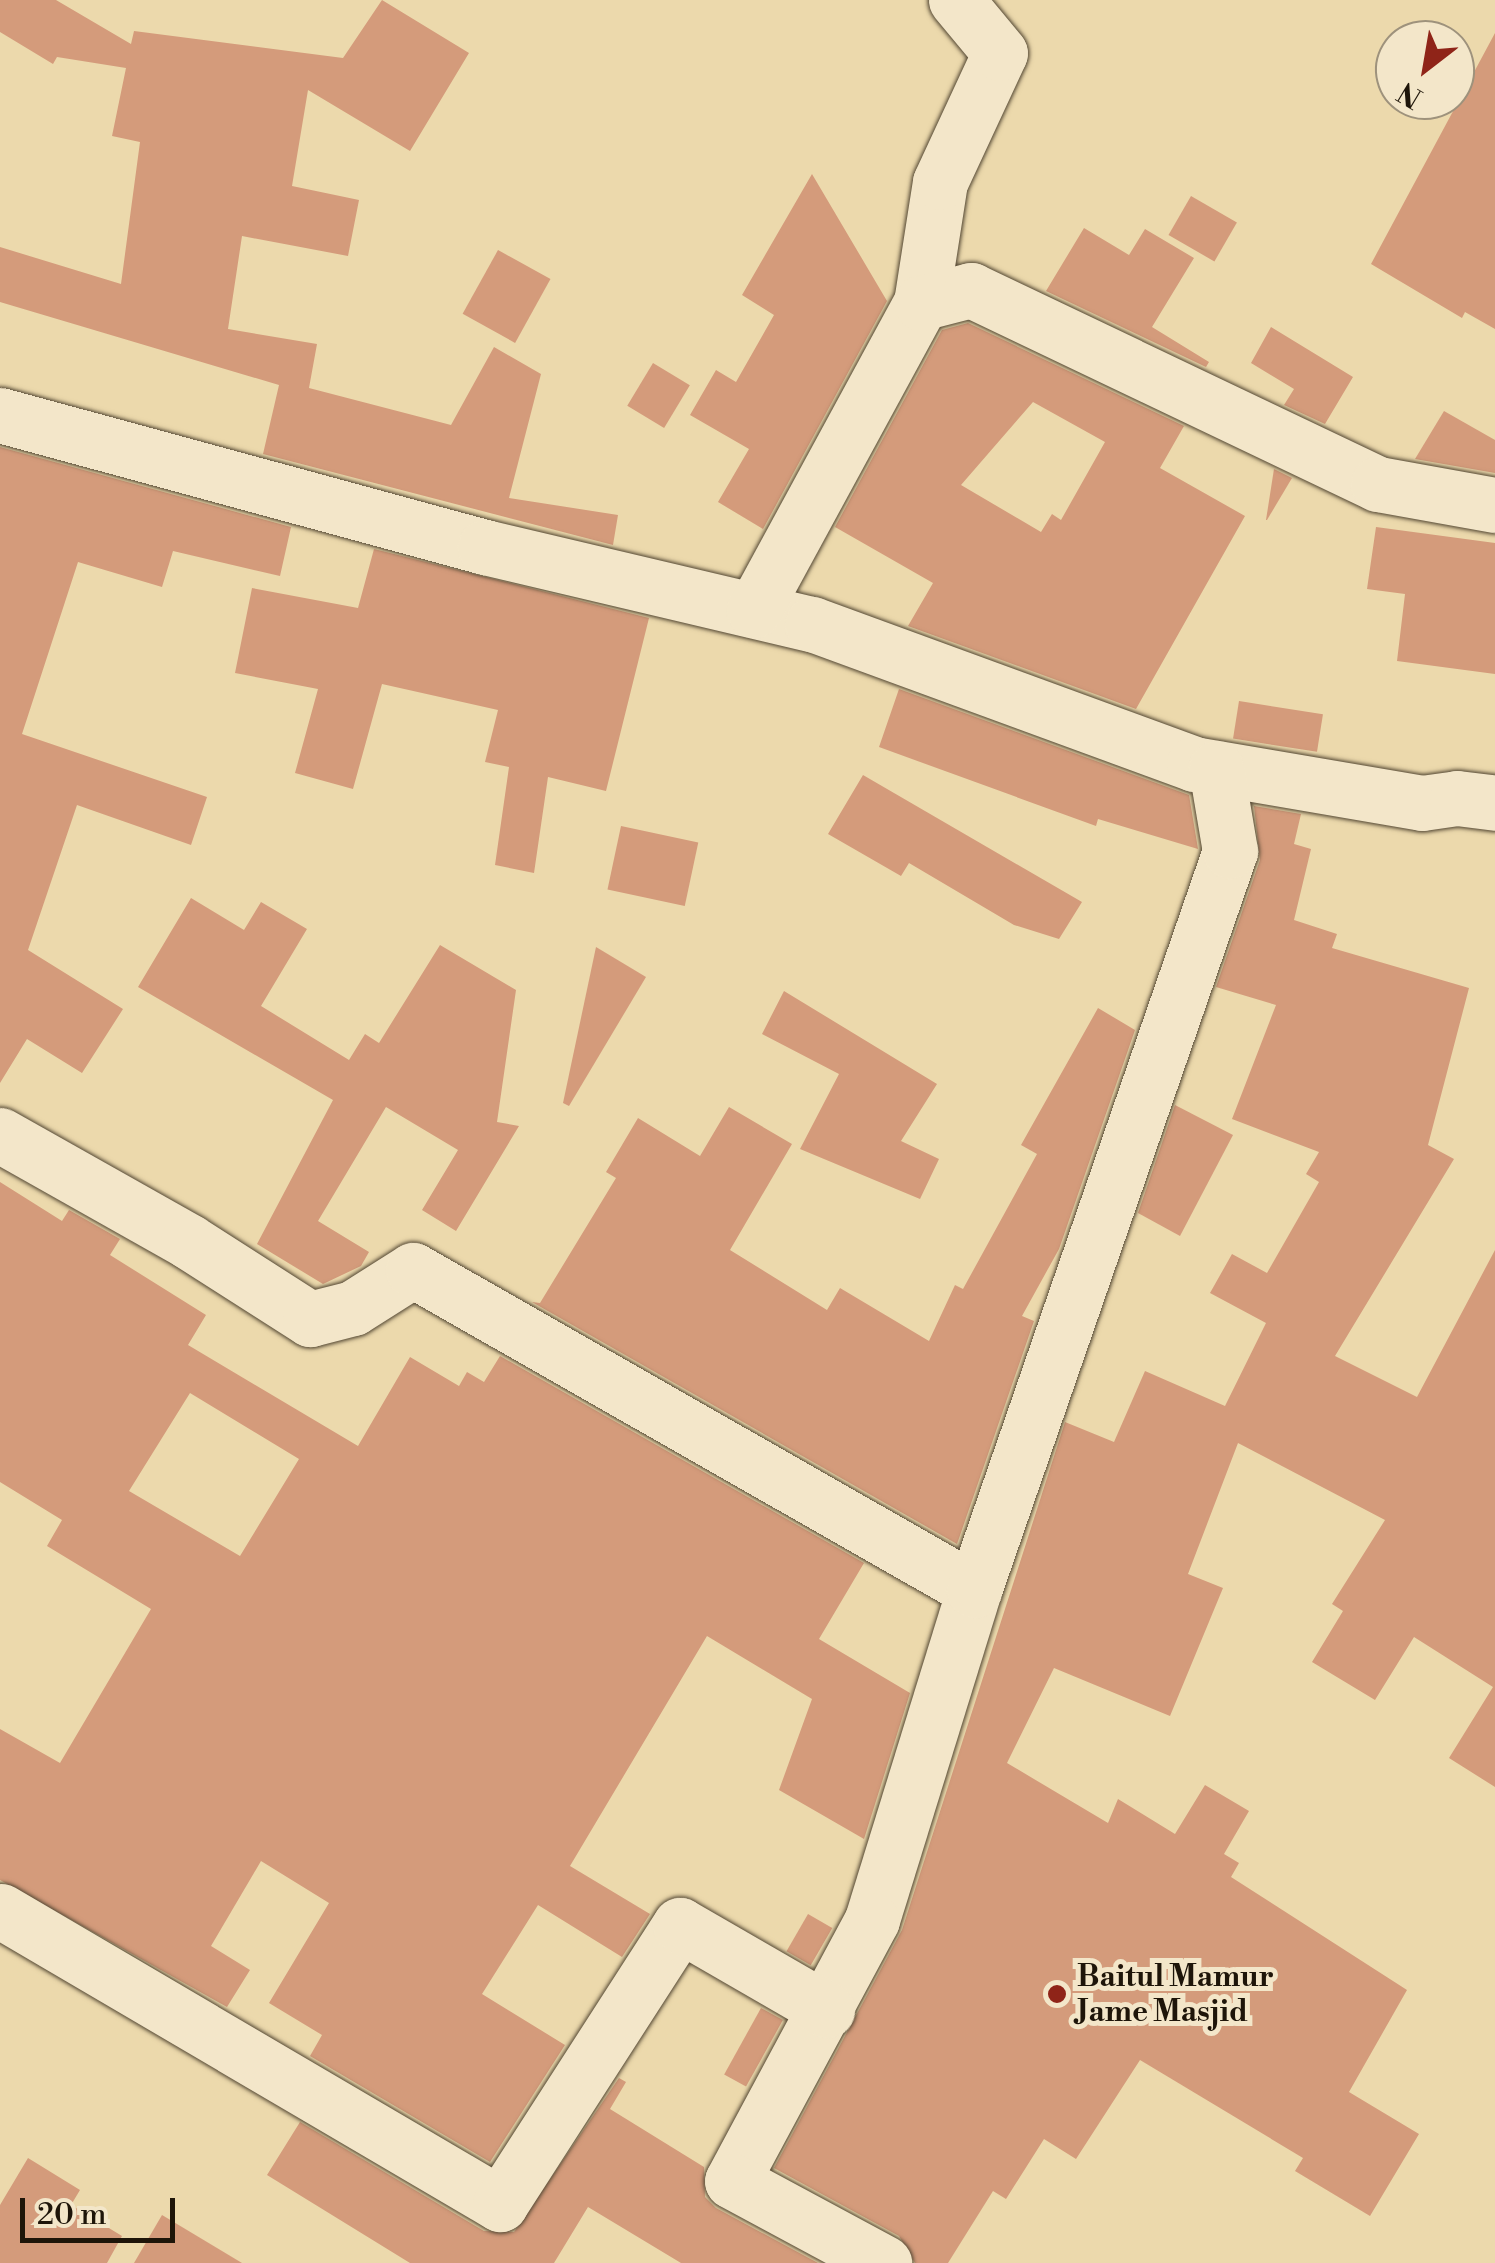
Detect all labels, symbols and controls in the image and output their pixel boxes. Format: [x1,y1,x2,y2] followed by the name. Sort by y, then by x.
[1375,20,1475,120] north arrow
[1392,74,1429,115] text: N
[1077,1959,1274,2030] place label: Baitul Mamur Jame Masjid
[1046,1983,1068,2005] marker: Baitul Mamur Jame Masjid
[25,2178,180,2240] scale bar
[37,2196,106,2234] text: 20 m

